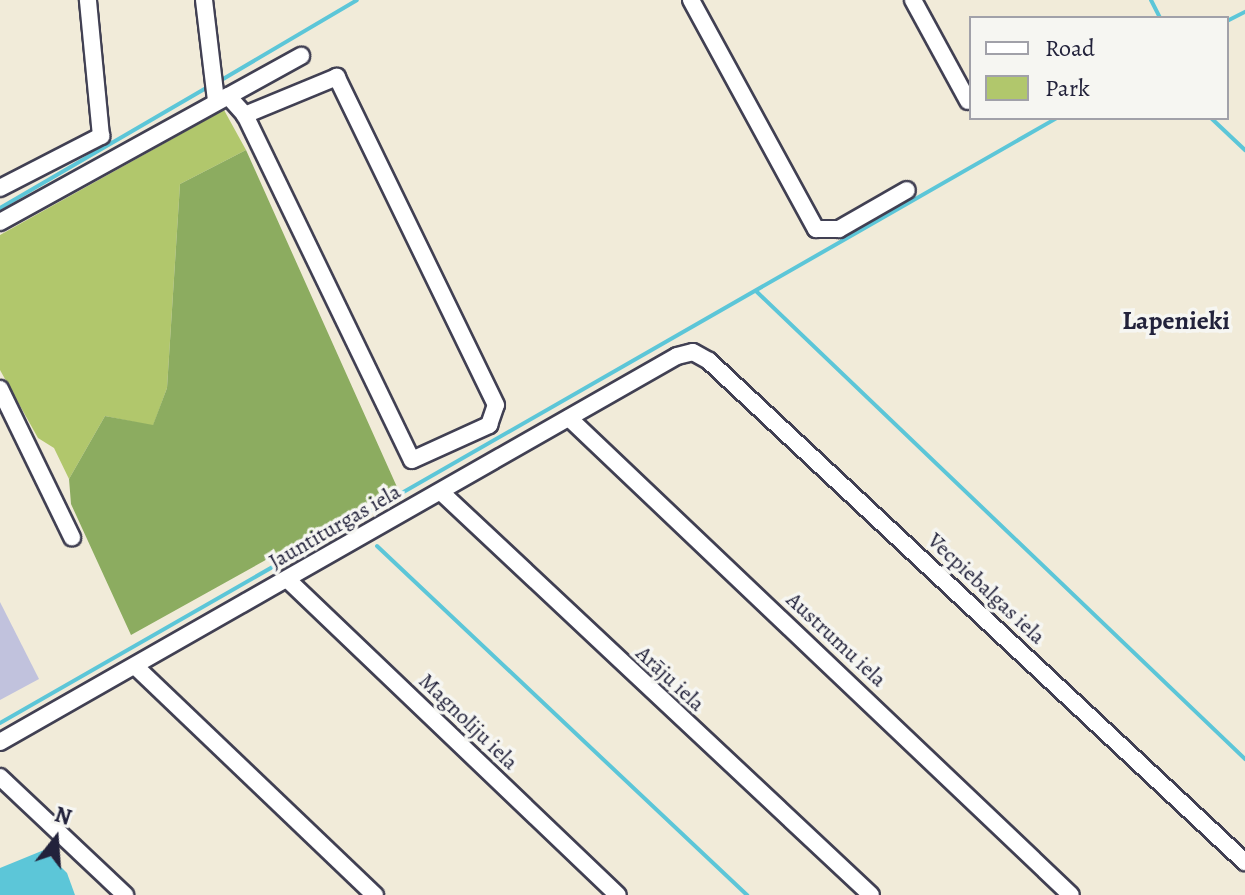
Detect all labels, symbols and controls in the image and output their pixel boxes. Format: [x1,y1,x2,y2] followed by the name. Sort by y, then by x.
[969,16,1229,120] legend
[1045,32,1095,64] text: Road
[1045,72,1090,104] text: Park
[1122,305,1230,337] district label: Lapenieki
[264,479,406,575] street label: Jauntiturgas iela
[922,528,1050,650] street label: Vecpiebalgas iela
[781,587,891,693] street label: Austrumu iela
[630,641,710,717] street label: Arāju iela
[413,668,523,776] street label: Magnoliju iela
[16,799,96,879] north arrow
[51,799,75,833] text: N

